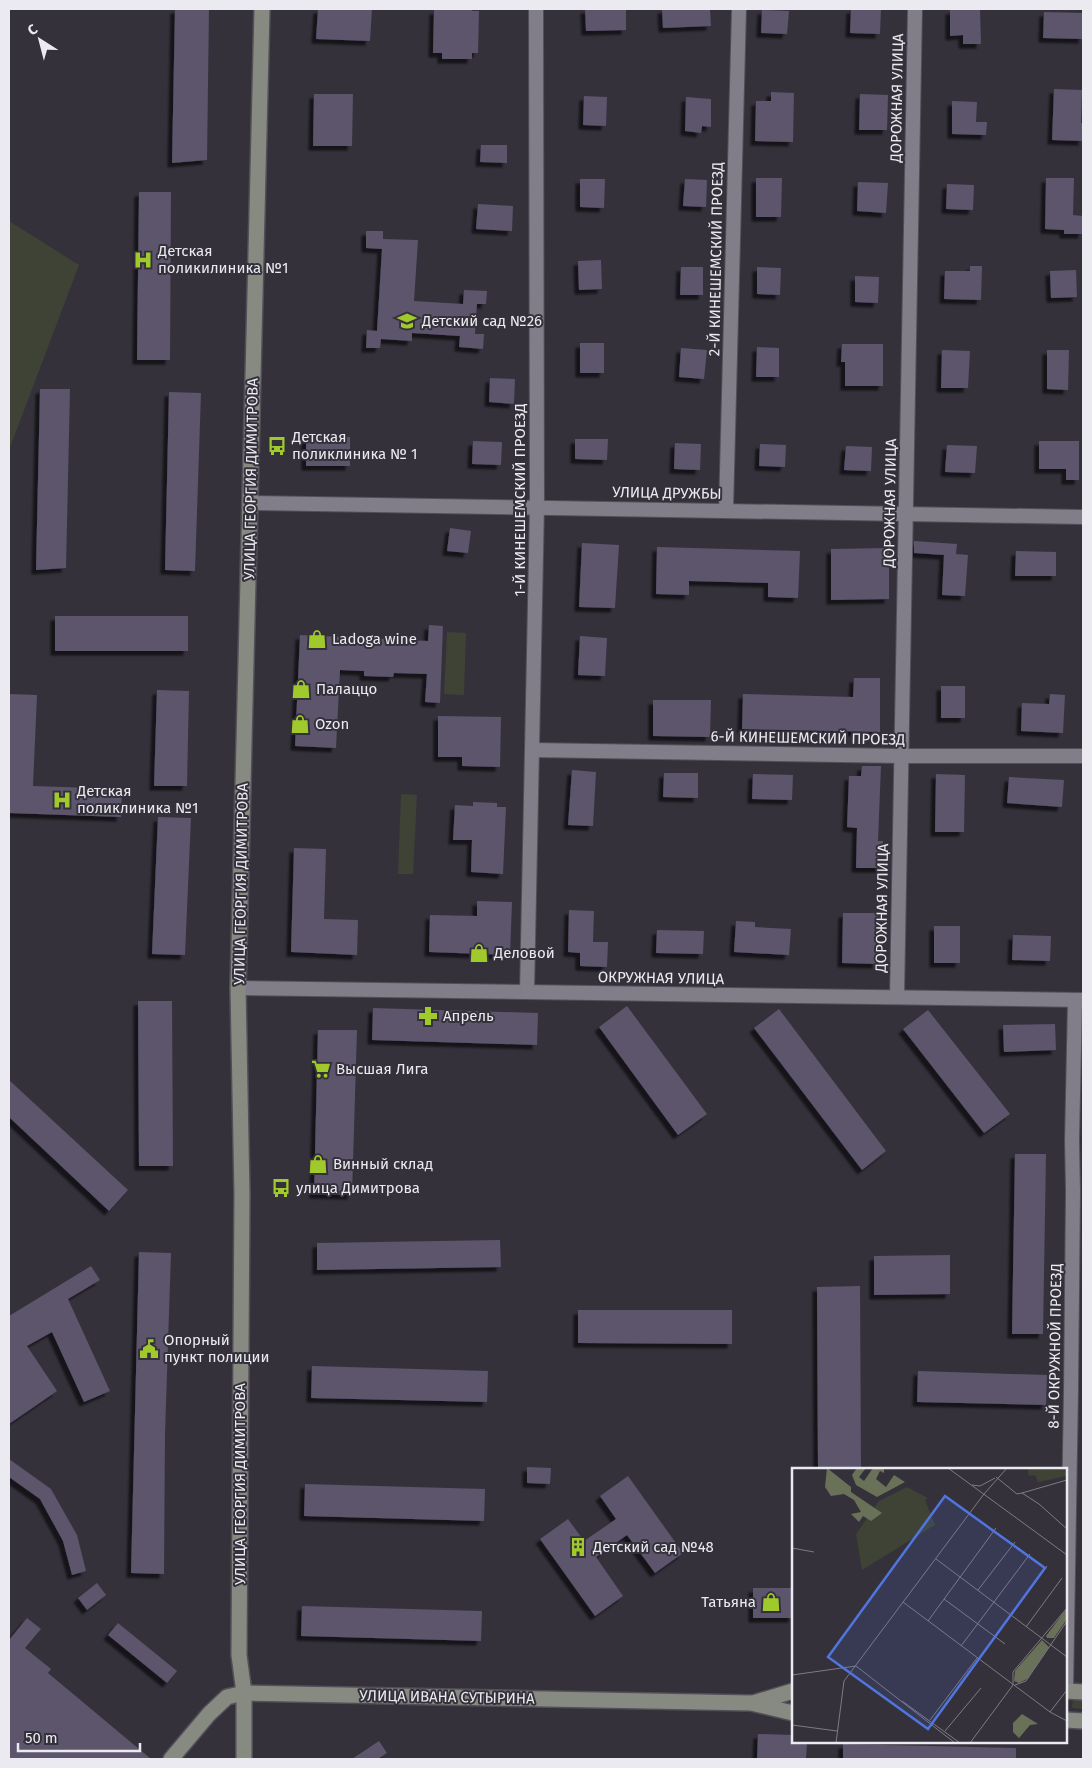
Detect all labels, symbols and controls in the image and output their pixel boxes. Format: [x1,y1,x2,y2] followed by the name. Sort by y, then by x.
[15,15,65,65] north arrow
[24,21,41,39] text: С
[887,33,907,164] street label: ДОРОЖНАЯ УЛИЦА
[705,162,727,356] street label: 2-Й КИНЕШЕМСКИЙ ПРОЕЗД
[157,242,288,277] place label: Детская поликилиника №1
[132,249,154,271] hospital icon: Детская поликилиника №1
[396,310,418,332] school or university icon: Детский сад №26
[421,312,542,330] place label: Детский сад №26
[240,378,262,580] street label: УЛИЦА ГЕОРГИЯ ДИМИТРОВА
[511,403,529,597] street label: 1-Й КИНЕШЕМСКИЙ ПРОЕЗД
[291,428,417,463] place label: Детская поликлиника № 1
[266,435,288,457] bus stop icon: Детская поликлиника № 1
[880,438,900,569] street label: ДОРОЖНАЯ УЛИЦА
[612,483,722,503] street label: УЛИЦА ДРУЖБЫ
[306,628,328,650] shop icon: Ladoga wine
[332,630,417,648] place label: Ladoga wine
[290,678,312,700] shop icon: Палаццо
[316,680,377,698] place label: Палаццо
[289,713,311,735] shop icon: Ozon
[315,715,349,733] place label: Ozon
[711,727,905,749] street label: 6-Й КИНЕШЕМСКИЙ ПРОЕЗД
[76,782,198,817] place label: Детская поликлиника №1
[230,783,252,985] street label: УЛИЦА ГЕОРГИЯ ДИМИТРОВА
[51,789,73,811] hospital icon: Детская поликлиника №1
[872,843,892,974] street label: ДОРОЖНАЯ УЛИЦА
[468,942,490,964] shop icon: Деловой
[493,944,555,962] place label: Деловой
[598,968,725,988] street label: ОКРУЖНАЯ УЛИЦА
[417,1005,439,1027] pharmacy icon: Апрель
[443,1007,494,1025] place label: Апрель
[310,1058,332,1080] supermarket icon: Высшая Лига
[336,1060,429,1078] place label: Высшая Лига
[307,1153,329,1175] shop icon: Винный склад
[333,1155,433,1173] place label: Винный склад
[270,1177,292,1199] bus stop icon: улица Димитрова
[296,1179,420,1197] place label: улица Димитрова
[1045,1263,1065,1429] street label: 8-Й ОКРУЖНОЙ ПРОЕЗД
[164,1331,270,1366] place label: Опорный пункт полиции
[138,1338,160,1360] public building icon: Опорный пункт полиции
[231,1383,249,1585] street label: УЛИЦА ГЕОРГИЯ ДИМИТРОВА
[792,1468,1067,1743] inset map
[567,1536,589,1558] building icon: Детский сад №48
[592,1538,714,1556] place label: Детский сад №48
[760,1591,782,1613] shop icon: Татьяна
[701,1593,756,1611] place label: Татьяна
[359,1686,535,1708] street label: УЛИЦА ИВАНА СУТЫРИНА
[18,1720,140,1752] scale bar
[25,1729,58,1747] text: 50 m

